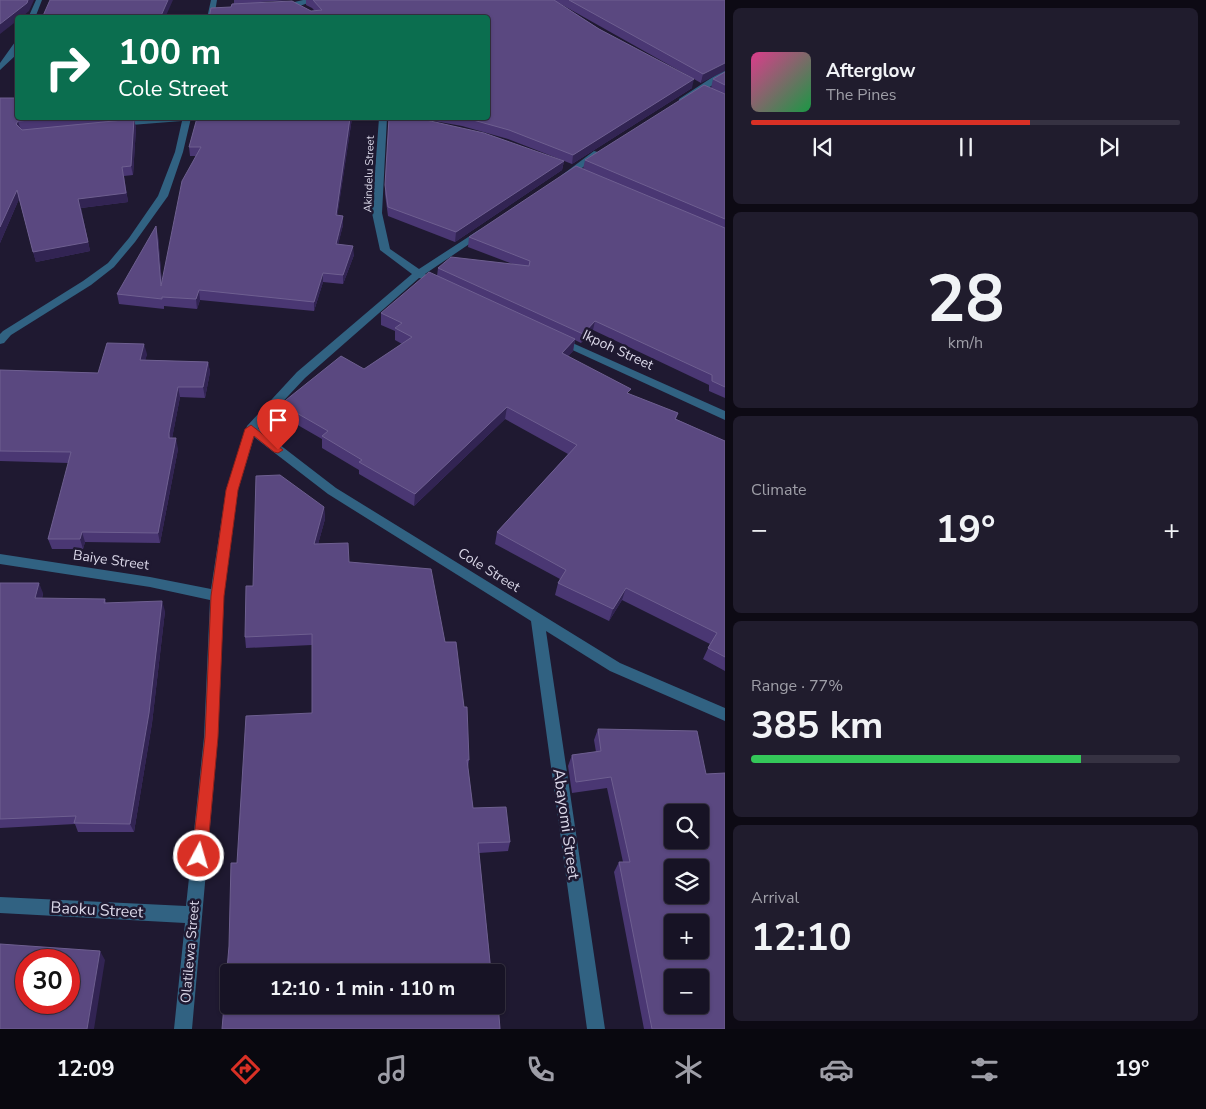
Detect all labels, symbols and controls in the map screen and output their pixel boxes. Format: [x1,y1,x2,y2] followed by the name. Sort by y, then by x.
[118,29,221,76] text: 100 m
[35,35,100,100] icon: right
[826,58,916,84] text: Afterglow
[118,74,228,104] text: Cole Street
[826,84,896,106] text: The Pines
[809,133,837,161] icon: previous
[952,133,980,161] icon: pause
[1095,133,1123,161] icon: next
[360,135,378,213] street label: Akindelu Street
[926,255,1005,344] text: 28
[579,325,657,375] street label: Ikpoh Street
[948,332,983,354] text: km/h
[257,399,299,450] pin
[264,406,292,434] icon: arrive
[751,479,806,501] text: Climate
[935,504,996,555] text: 19°
[751,511,768,549] text: −
[1163,511,1180,549] text: +
[454,543,524,597] street label: Cole Street
[72,545,150,575] street label: Baiye Street
[751,675,843,697] text: Range · 77%
[751,700,883,751] text: 385 km
[547,767,585,881] street label: Abayomi Street
[664,804,709,1014] map controls
[664,804,709,849] button: search
[172,829,224,881] position arrow
[664,859,709,904] button: layers
[751,887,799,909] text: Arrival
[50,897,144,923] street label: Baoku Street
[176,900,204,1004] street label: Olatilewa Street
[751,912,852,963] text: 12:10
[664,914,709,959] button: +
[15,949,80,1014] speed limit sign: 30
[664,969,709,1014] button: −
[270,976,455,1002] text: 12:10 · 1 min · 110 m
[228,1052,263,1087] icon: directions
[375,1052,410,1087] icon: music
[523,1052,558,1087] icon: phone
[671,1052,706,1087] icon: climate
[819,1052,854,1087] icon: car
[967,1052,1002,1087] icon: filters
[56,1054,115,1084] text: 12:09
[1115,1054,1149,1084] text: 19°

